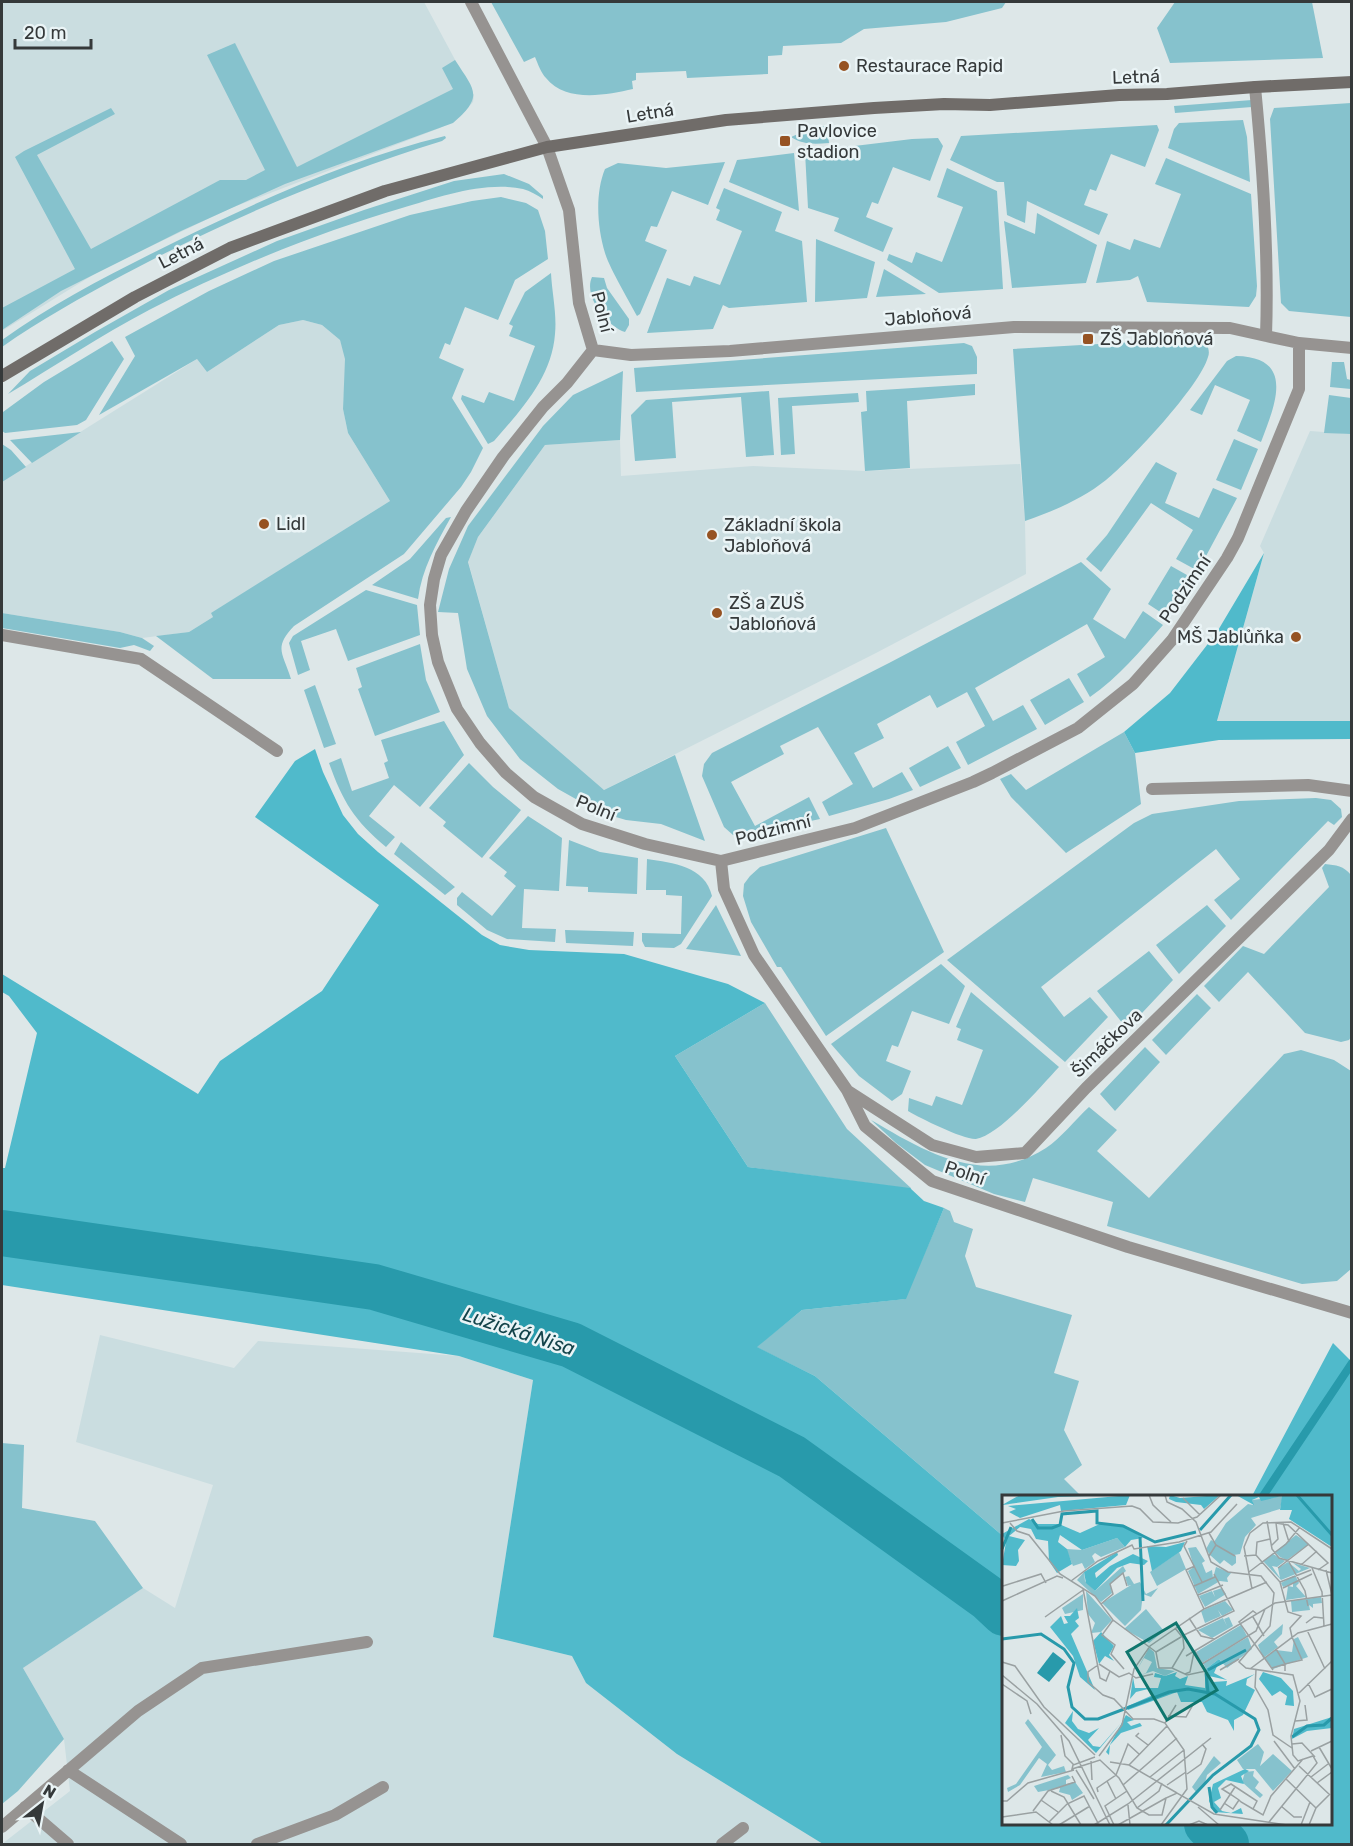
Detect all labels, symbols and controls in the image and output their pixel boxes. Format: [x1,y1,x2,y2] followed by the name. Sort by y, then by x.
[15,12,92,50] scale bar
[24,22,66,44] text: 20 m
[856,55,1003,77] place label: Restaurace Rapid
[837,59,851,73] marker: Restaurace Rapid
[1112,65,1160,89] street label: Letná
[625,98,675,128] street label: Letná
[797,120,877,163] place label: Pavlovice stadion
[778,134,792,148] marker: Pavlovice stadion
[155,232,207,274] street label: Letná
[586,289,618,336] street label: Polní
[884,301,972,331] street label: Jabloňová
[1100,328,1214,350] place label: ZŠ Jabloňová
[1081,332,1095,346] marker: ZŠ Jabloňová
[276,513,306,535] place label: Lidl
[724,514,841,557] place label: Základní škola Jabloňová
[257,517,271,531] marker: Lidl
[705,528,719,542] marker: Základní škola Jabloňová
[1154,549,1217,627] street label: Podzimní
[729,592,816,635] place label: ZŠ a ZUŠ Jablońová
[710,606,724,620] marker: ZŠ a ZUŠ Jablońová
[1177,626,1284,648] place label: MŠ Jablůňka
[1289,630,1303,644] marker: MŠ Jablůňka
[573,790,621,827] street label: Polní
[733,810,815,850] street label: Podzimní
[1067,1004,1147,1082] street label: Šimáčkova
[942,1156,990,1191] street label: Polní
[460,1302,578,1361] water label: Lužická Nisa
[1002,1495,1332,1825] inset map
[12,1774,72,1834] north arrow
[40,1780,59,1803] text: N

